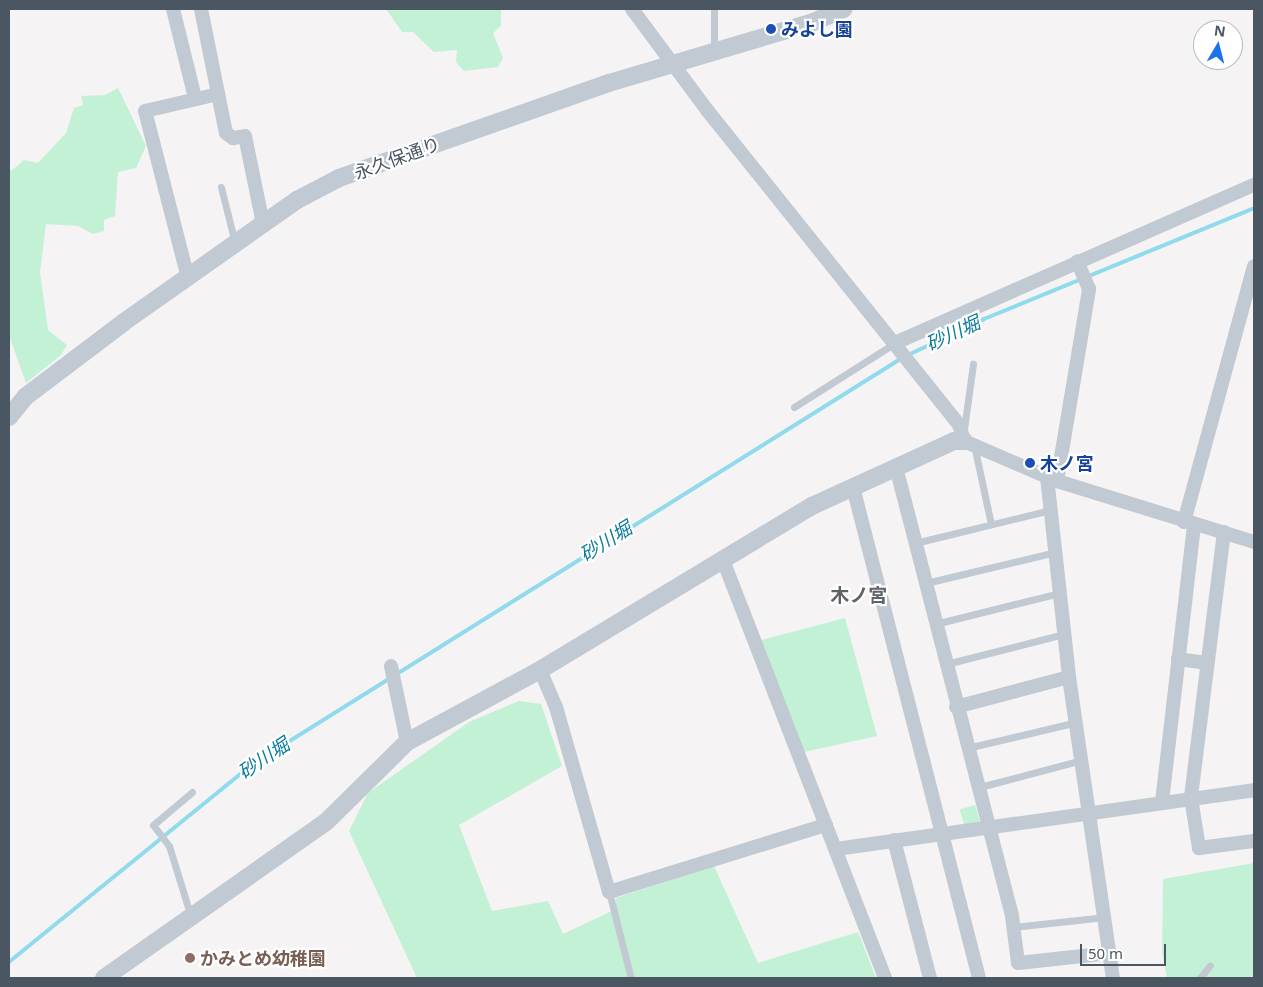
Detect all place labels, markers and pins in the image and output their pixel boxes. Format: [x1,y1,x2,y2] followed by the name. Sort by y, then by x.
[781,18,853,40] place label: みよし園
[765,23,777,35] marker: みよし園
[1040,452,1094,474] place label: 木ノ宮
[1024,457,1036,469] marker: 木ノ宮
[200,947,326,969] place label: かみとめ幼稚園
[184,952,196,964] marker: かみとめ幼稚園

